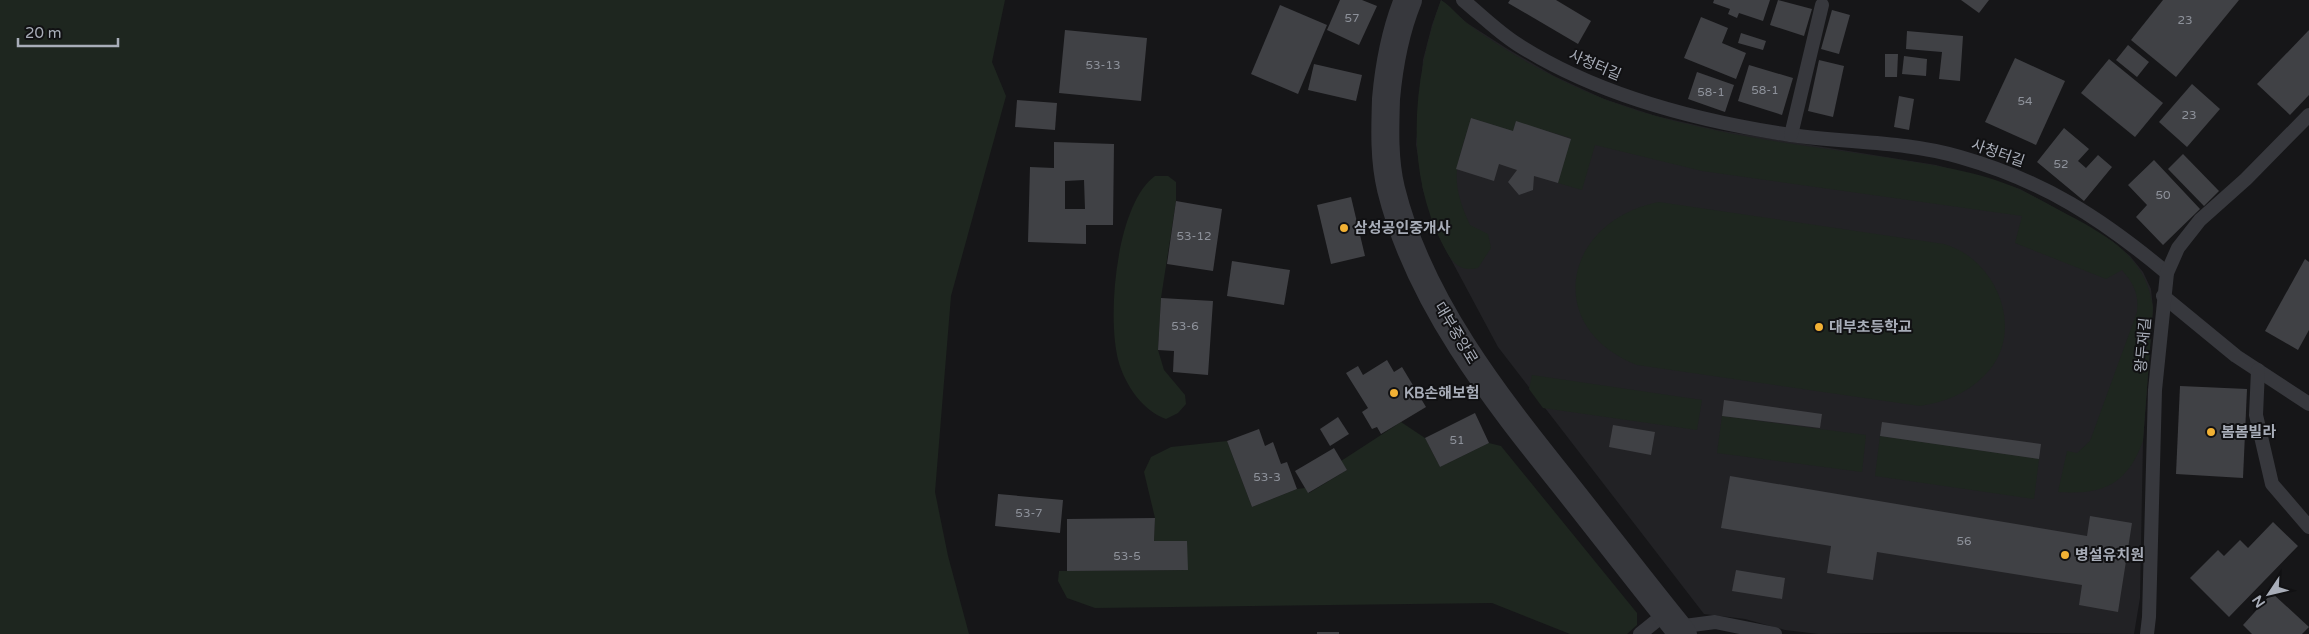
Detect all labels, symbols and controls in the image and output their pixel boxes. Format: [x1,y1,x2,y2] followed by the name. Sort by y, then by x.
[1344,11,1360,25] house number: 57
[2177,13,2193,27] house number: 23
[18,15,118,47] scale bar
[25,24,62,42] text: 20 m
[1566,46,1624,84] street label: 사청터길
[1085,58,1121,72] house number: 53-13
[1751,83,1779,97] house number: 58-1
[1697,85,1725,99] house number: 58-1
[2017,94,2033,108] house number: 54
[2181,108,2197,122] house number: 23
[1969,136,2027,170] street label: 사청터길
[2053,157,2069,171] house number: 52
[2155,188,2171,202] house number: 50
[1354,219,1451,237] place label: 삼성공인중개사
[1338,222,1350,234] marker: 삼성공인중개사
[1176,229,1212,243] house number: 53-12
[1431,299,1481,367] street label: 대부중앙로
[2132,317,2154,373] street label: 왕두재길
[1829,318,1912,336] place label: 대부초등학교
[1171,319,1199,333] house number: 53-6
[1813,321,1825,333] marker: 대부초등학교
[1404,384,1480,402] place label: KB손해보험
[1388,387,1400,399] marker: KB손해보험
[2221,423,2276,441] place label: 봄봄빌라
[2205,426,2217,438] marker: 봄봄빌라
[1449,433,1465,447] house number: 51
[1253,470,1281,484] house number: 53-3
[1015,506,1043,520] house number: 53-7
[1956,534,1972,548] house number: 56
[2075,546,2144,564] place label: 병설유치원
[1113,549,1141,563] house number: 53-5
[2059,549,2071,561] marker: 병설유치원
[2244,569,2294,619] north arrow
[2249,592,2269,611] text: N

